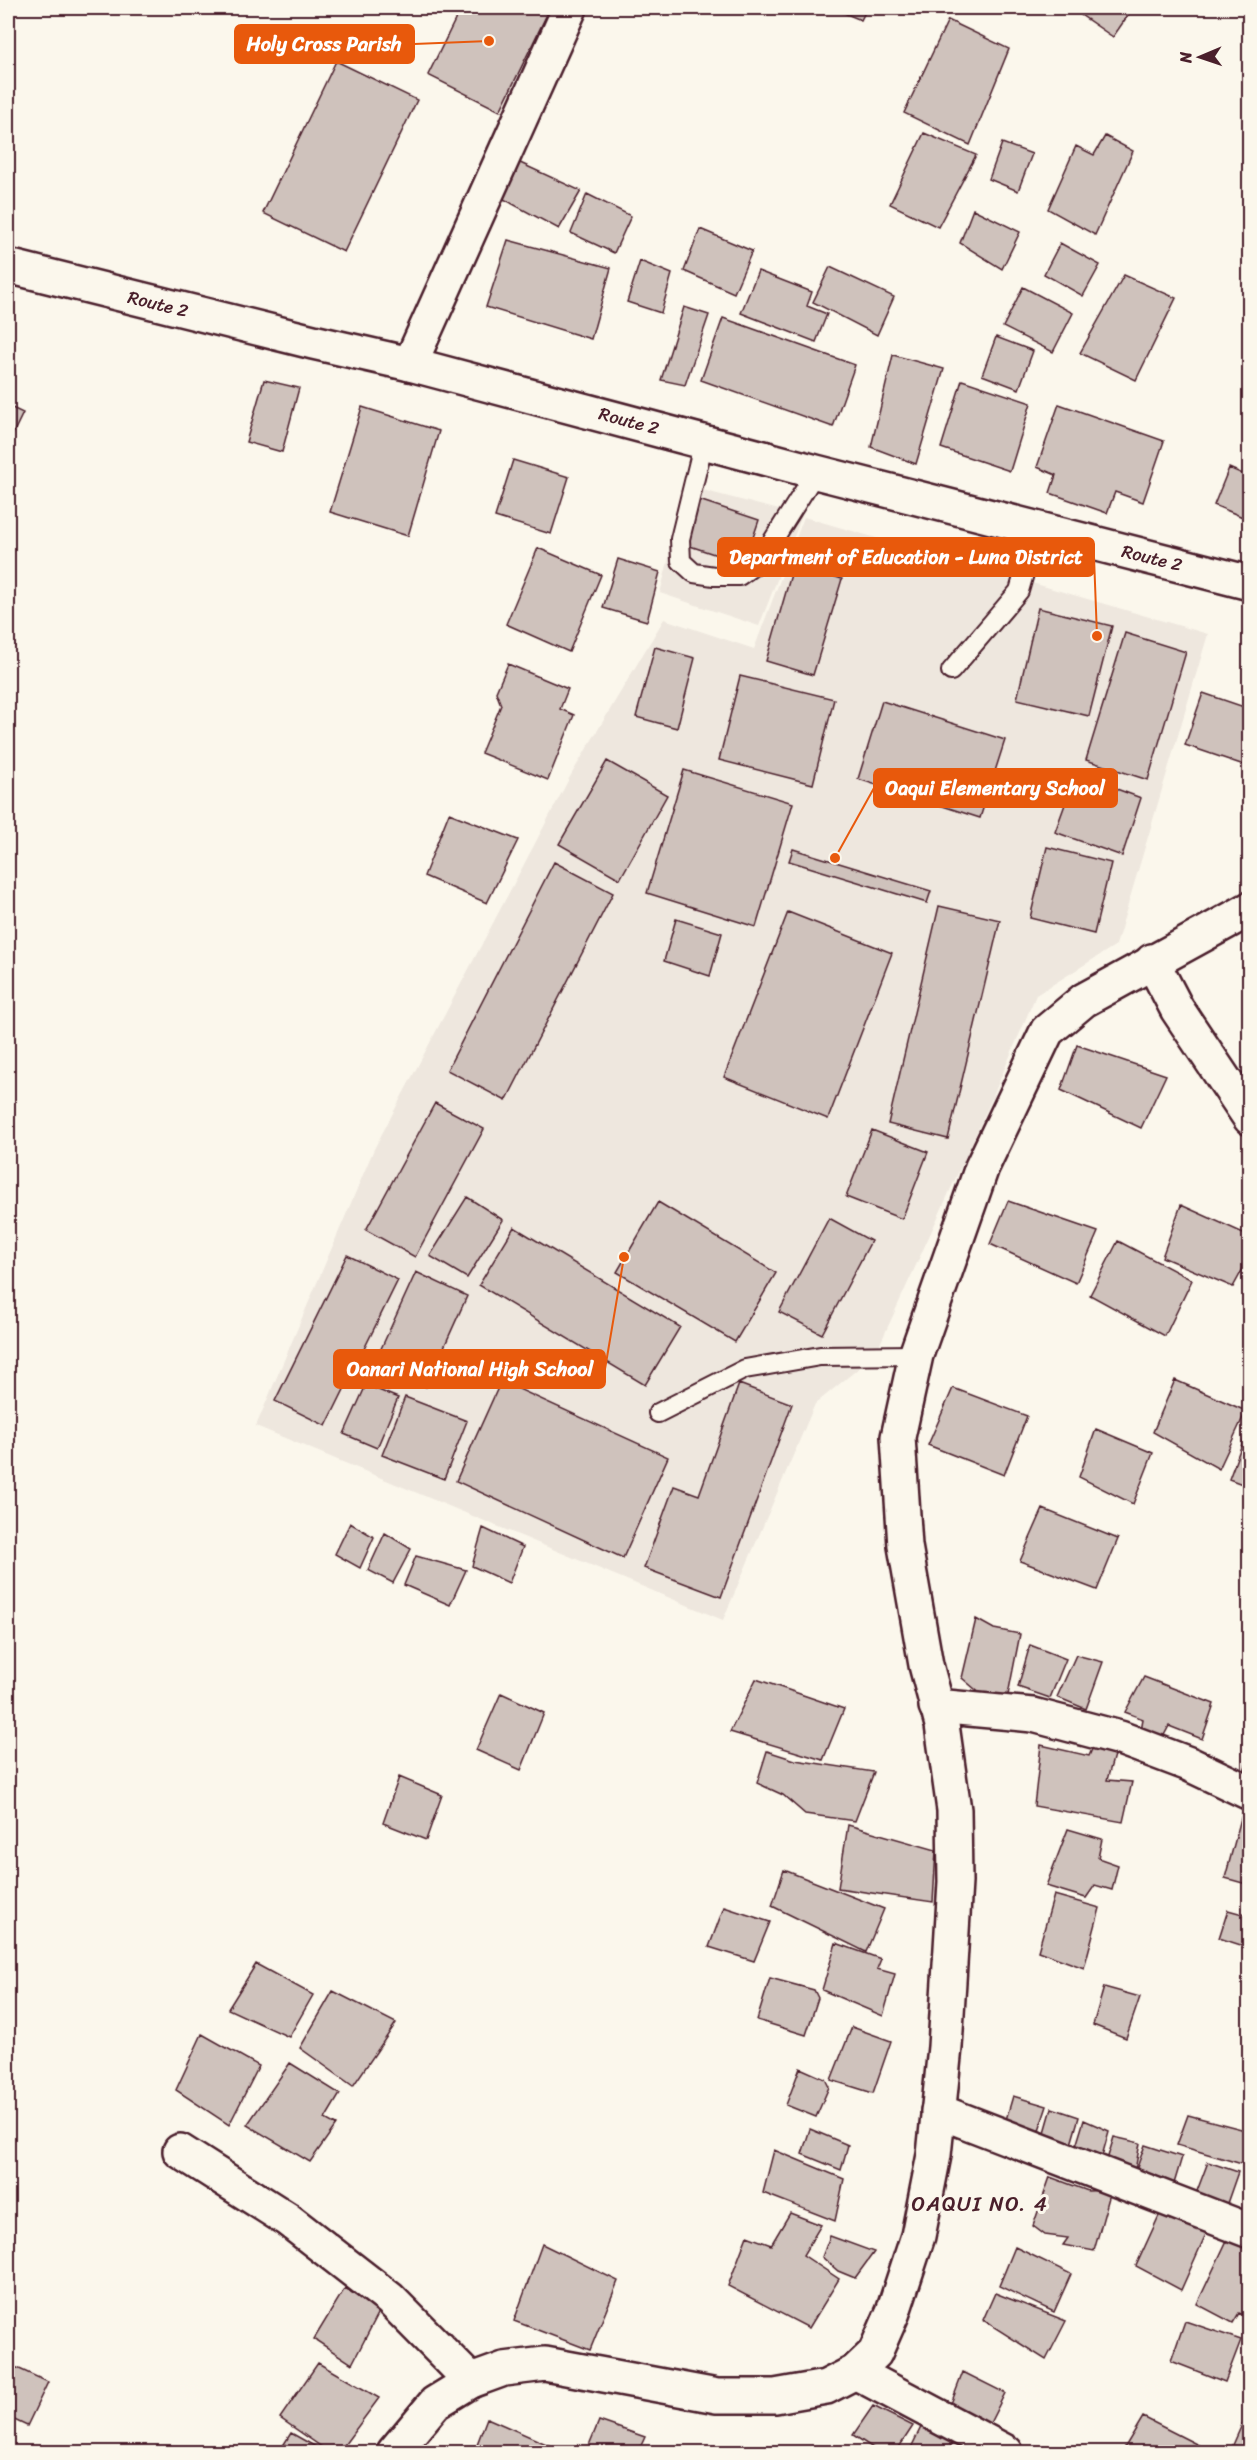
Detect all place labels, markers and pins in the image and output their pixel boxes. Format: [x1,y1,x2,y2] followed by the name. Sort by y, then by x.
[235,25,414,63] callout: Holy Cross Parish
[718,538,1094,576] callout: Department of Education - Luna District
[874,769,1117,807] callout: Oaqui Elementary School
[334,1350,605,1388] callout: Oanari National High School

